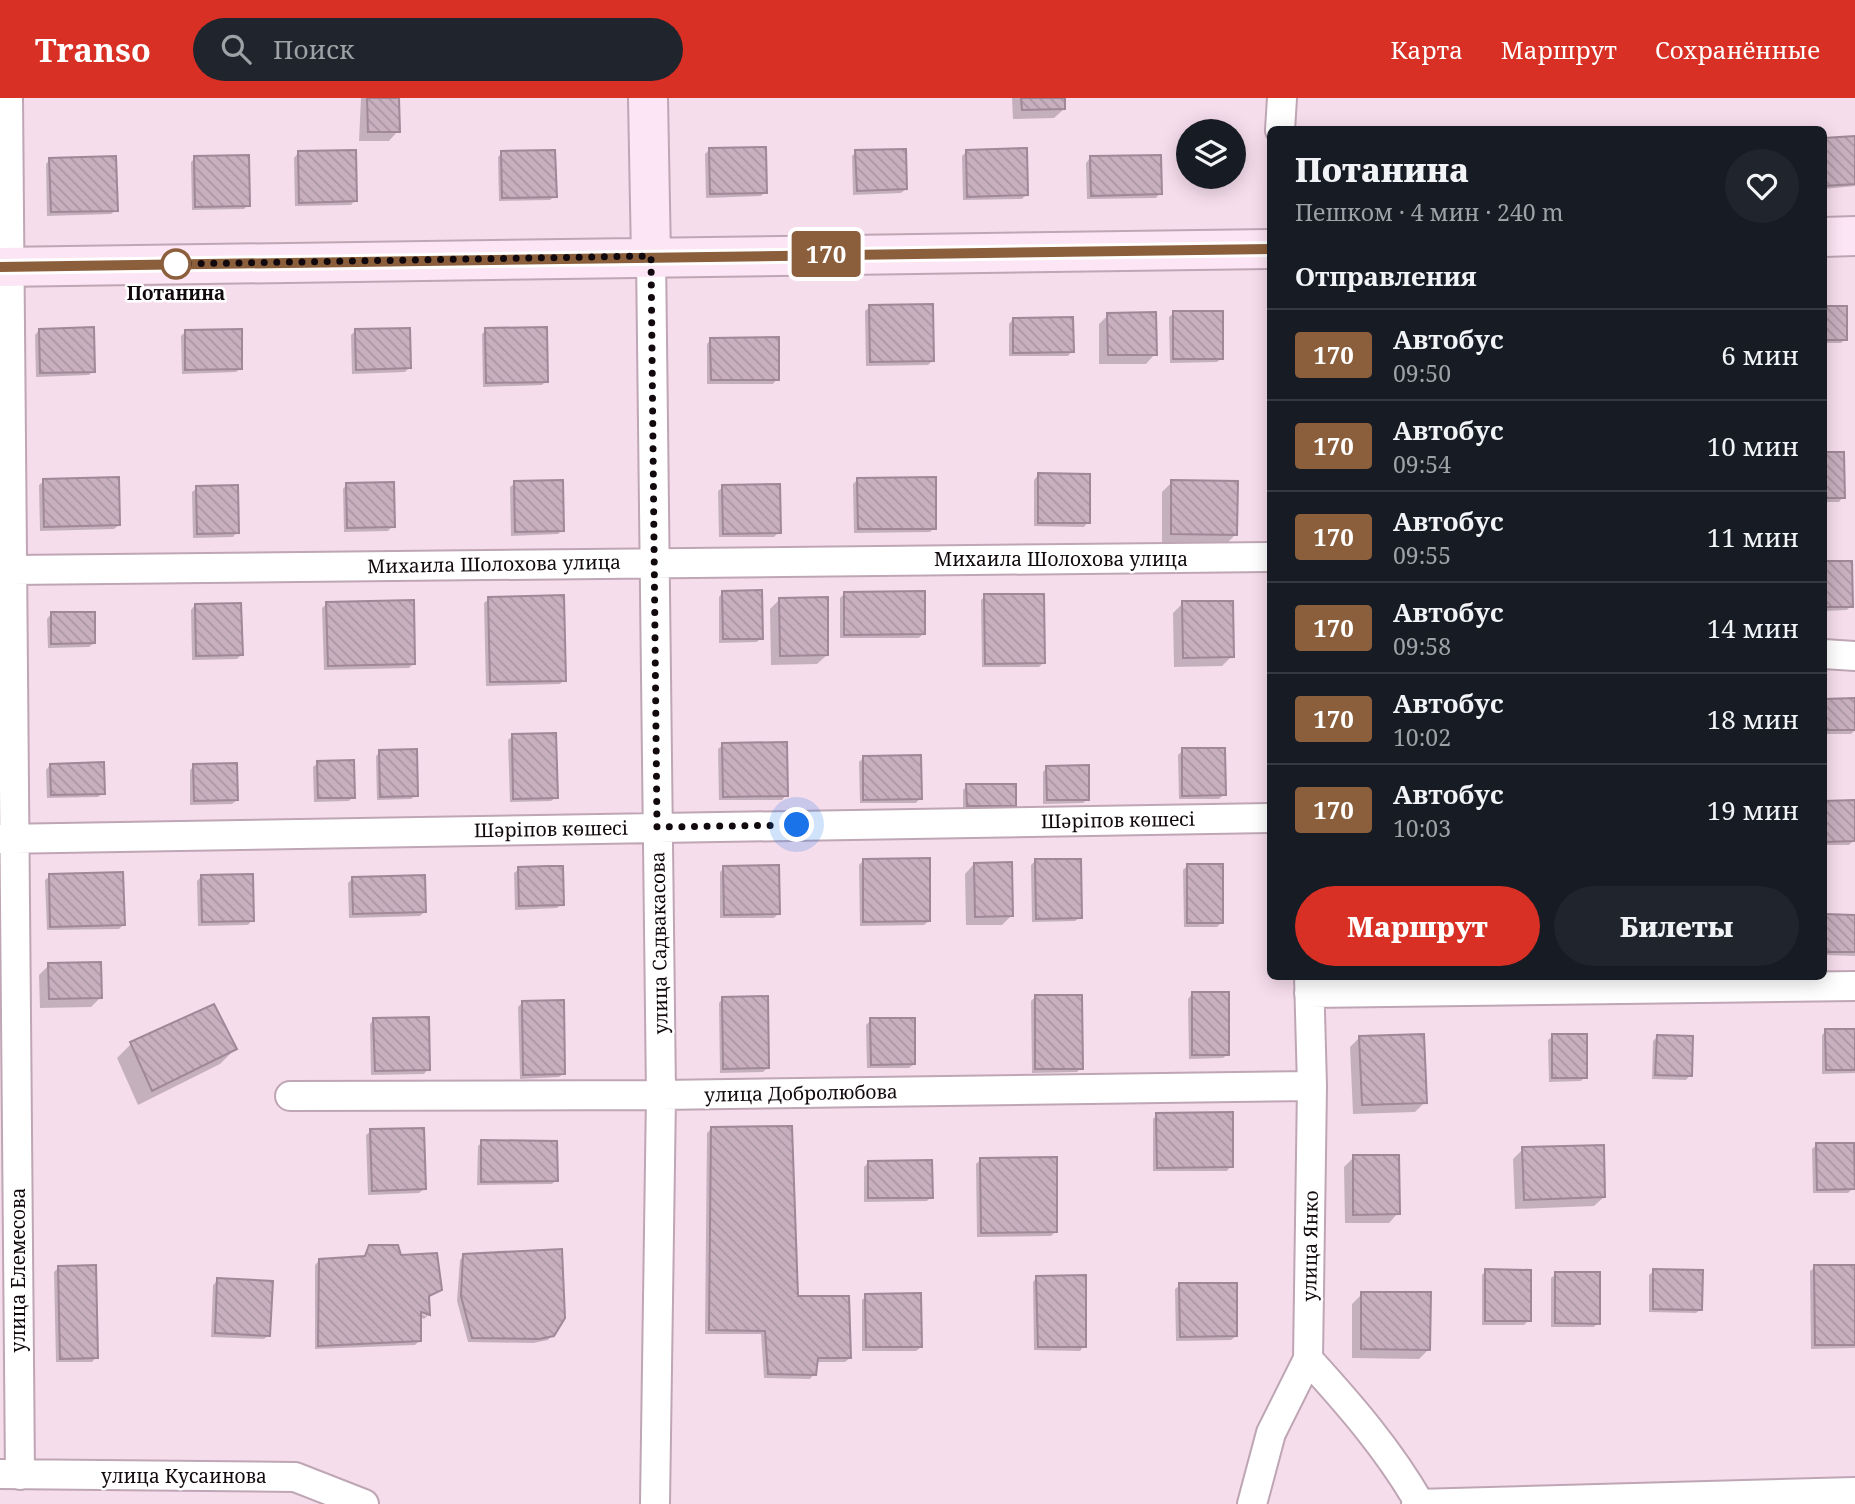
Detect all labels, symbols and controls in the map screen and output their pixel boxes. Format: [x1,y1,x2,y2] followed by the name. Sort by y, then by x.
[193,18,683,81] search box
[35,27,151,72] text: Transo
[217,30,255,68] icon: search
[273,31,354,67] text: Поиск
[1391,33,1463,66] text: Карта
[1501,33,1617,66] text: Маршрут
[1655,33,1820,66] text: Сохранённые
[1176,119,1246,189] map controls
[1176,119,1246,189] button: layers
[1295,147,1469,192] text: Потанина
[1725,149,1799,223] button: heart
[1295,196,1563,228] text: Пешком · 4 мин · 240 m
[786,231,866,277] line badge: 170
[806,237,846,270] text: 170
[161,249,191,279] marker: Потанина
[1295,258,1477,294] text: Отправления
[127,280,225,306] place label: Потанина
[1393,321,1503,357] text: Автобус
[1721,337,1799,373] text: 6 мин
[1313,338,1354,371] text: 170
[1393,357,1451,389] text: 09:50
[1393,412,1503,448] text: Автобус
[1707,428,1799,464] text: 10 мин
[1313,429,1354,462] text: 170
[1393,448,1451,480] text: 09:54
[1393,503,1503,539] text: Автобус
[1707,519,1799,555] text: 11 мин
[1313,520,1354,553] text: 170
[1393,539,1451,571] text: 09:55
[934,546,1188,572] street label: Михаила Шолохова улица
[367,549,621,579] street label: Михаила Шолохова улица
[1393,594,1503,630] text: Автобус
[1707,610,1799,646] text: 14 мин
[1313,611,1354,644] text: 170
[1393,630,1451,662] text: 09:58
[1393,685,1503,721] text: Автобус
[1707,701,1799,737] text: 18 мин
[1313,702,1354,735] text: 170
[1393,721,1451,753] text: 10:02
[1393,776,1503,812] text: Автобус
[1707,792,1799,828] text: 19 мин
[1313,793,1354,826] text: 170
[1041,806,1195,834] street label: Шәріпов көшесі
[779,807,814,842] your location
[1393,812,1451,844] text: 10:03
[474,815,628,843] street label: Шәріпов көшесі
[644,851,674,1035] street label: улица Садвакасова
[1295,886,1540,966] button: Маршрут
[1554,886,1799,966] button: Билеты
[704,1078,898,1108] street label: улица Добролюбова
[5,1188,31,1352] street label: улица Елемесова
[1296,1190,1324,1302] street label: улица Янко
[101,1463,267,1489] street label: улица Кусаинова

